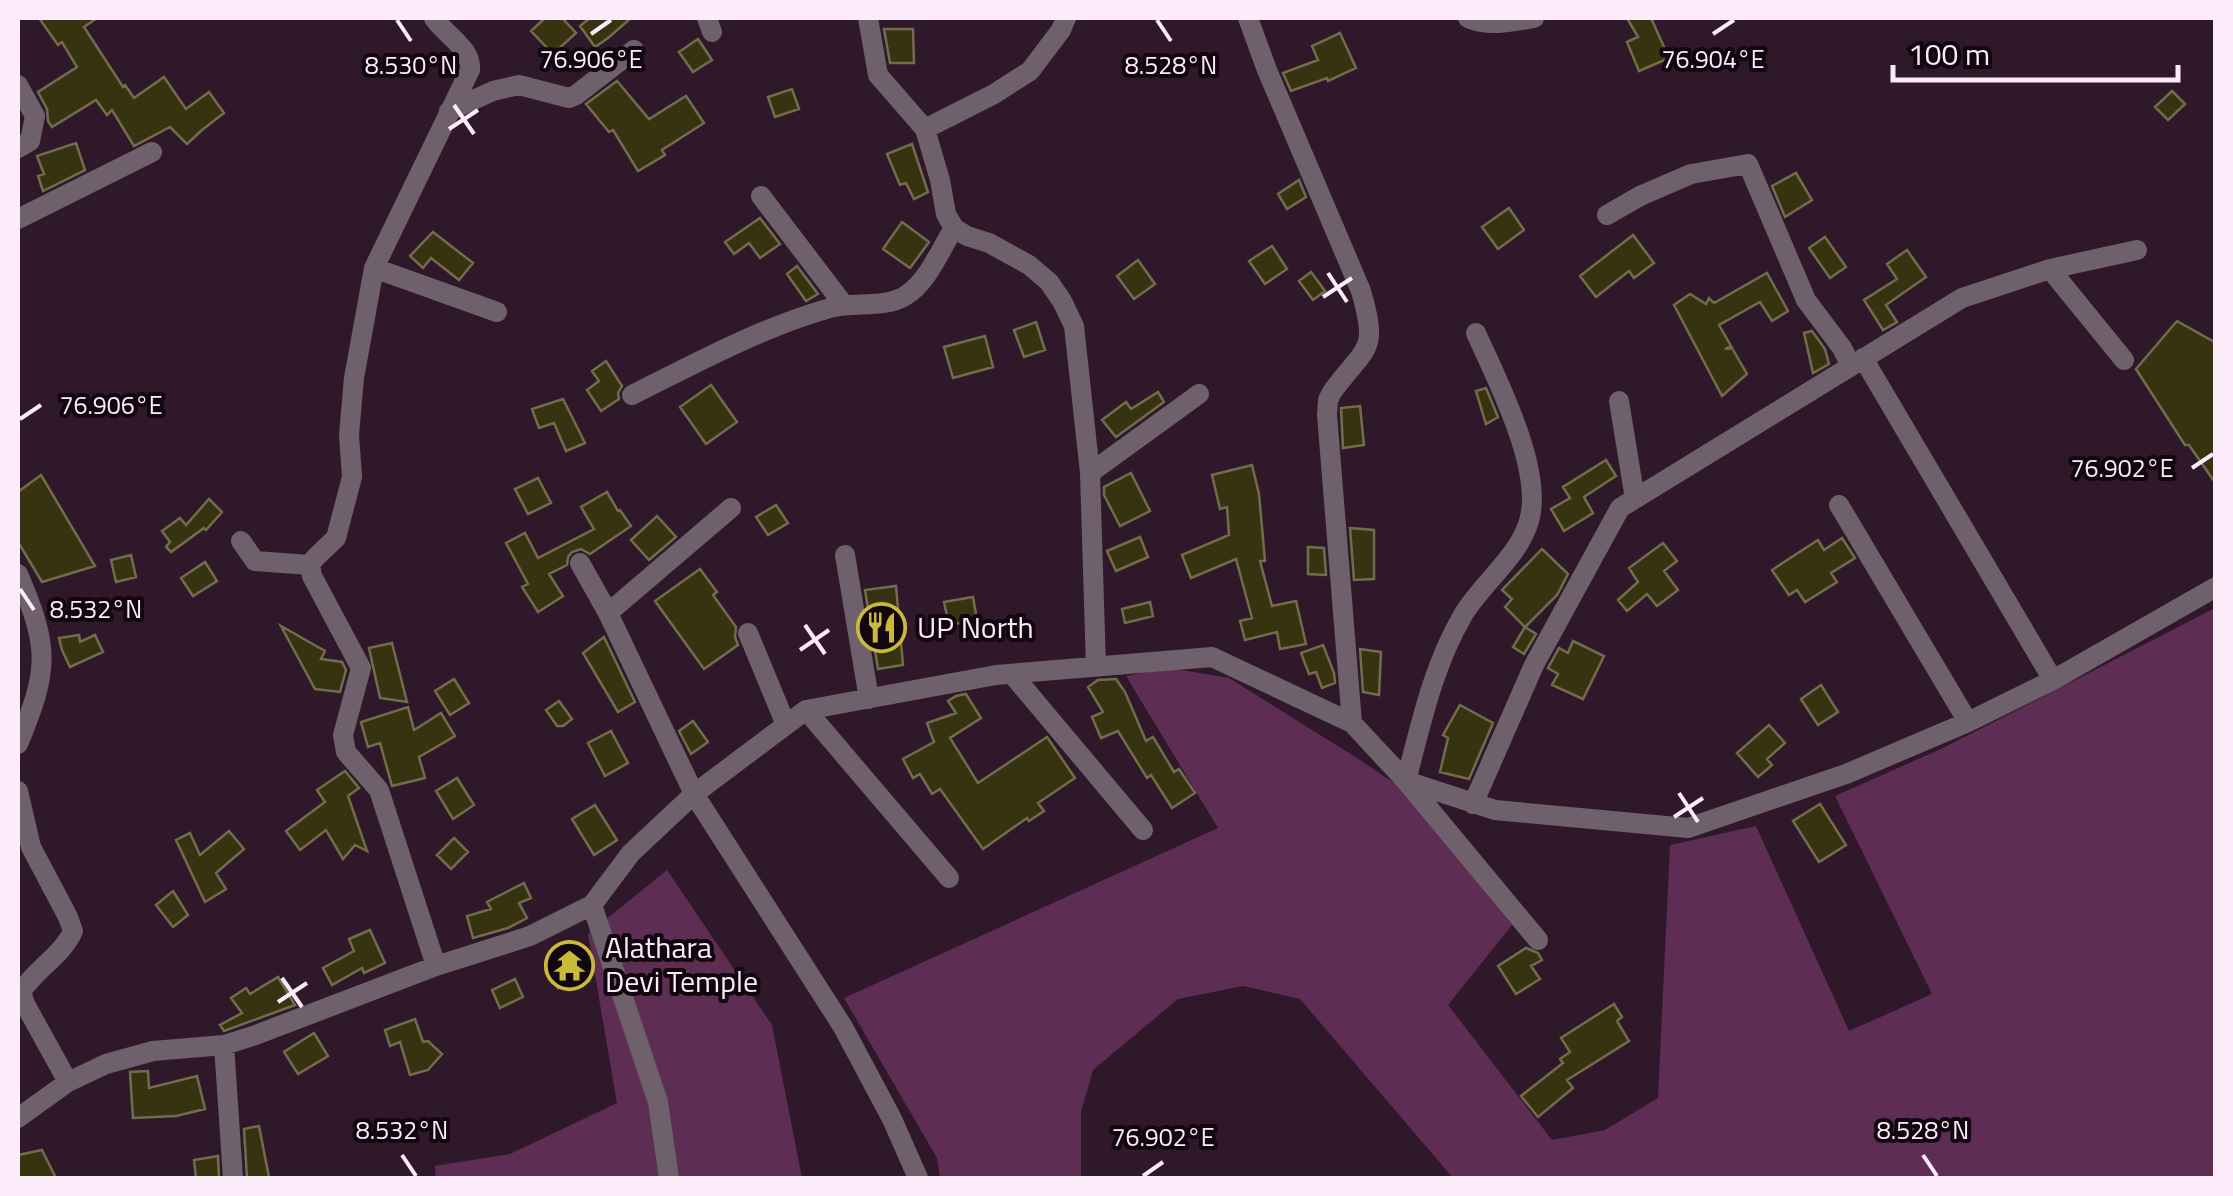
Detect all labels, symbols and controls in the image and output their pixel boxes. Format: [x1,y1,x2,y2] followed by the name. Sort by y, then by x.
[1893,20,2178,82] scale bar
[1908,31,1990,77] text: 100 m
[539,40,643,78] text: 76.906°E
[1661,40,1765,78] text: 76.904°E
[365,46,457,84] text: 8.530°N
[1125,46,1217,84] text: 8.528°N
[59,386,163,424] text: 76.906°E
[2070,449,2174,487] text: 76.902°E
[50,590,142,628] text: 8.532°N
[856,602,908,654] restaurant icon: UP North
[917,604,1034,650] place label: UP North
[605,924,758,1004] place label: Alathara Devi Temple
[544,939,596,991] temple icon: Alathara Devi Temple
[356,1111,448,1149] text: 8.532°N
[1877,1111,1969,1149] text: 8.528°N
[1111,1118,1215,1156] text: 76.902°E

